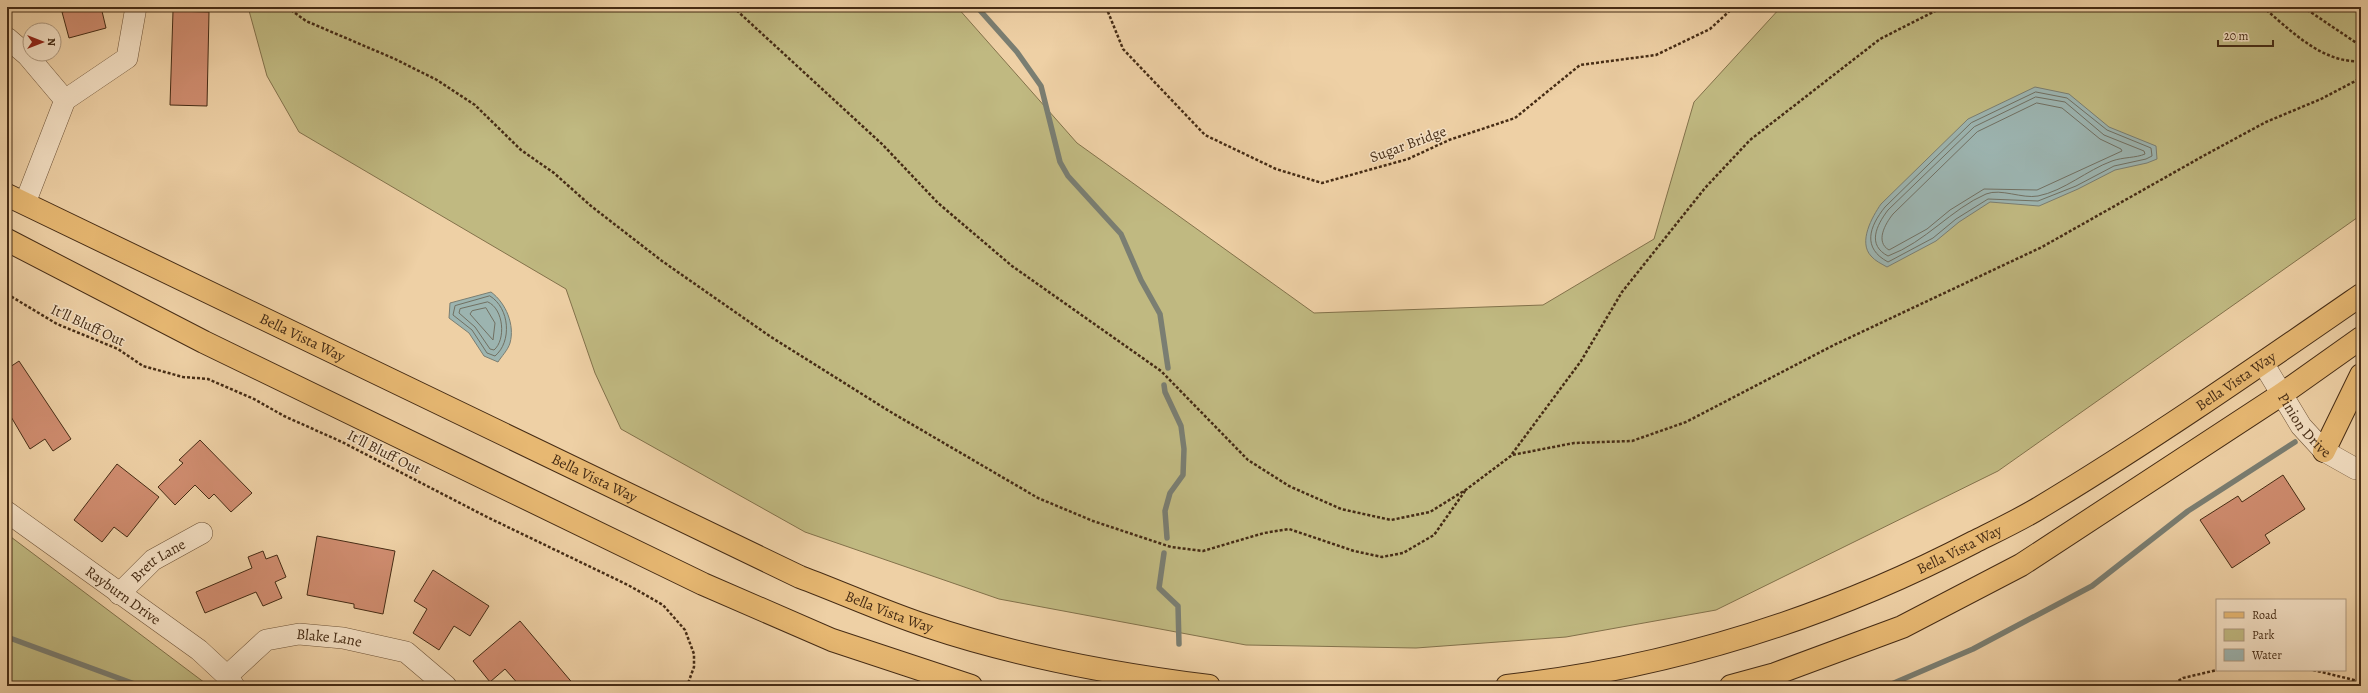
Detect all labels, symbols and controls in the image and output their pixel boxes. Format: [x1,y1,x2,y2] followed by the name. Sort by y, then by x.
[22,22,62,62] north arrow
[2218,22,2273,48] scale bar
[2224,28,2248,44] text: 20 m
[44,38,59,46] text: N
[1367,121,1449,167] street label: Sugar Bridge
[48,299,128,351] street label: It'll Bluff Out
[256,308,349,367] street label: Bella Vista Way
[2192,346,2280,415] street label: Bella Vista Way
[2273,389,2334,463] street label: Pinion Drive
[344,425,424,479] street label: It'll Bluff Out
[548,449,641,507] street label: Bella Vista Way
[1913,520,2006,579] street label: Bella Vista Way
[126,534,189,587] street label: Brett Lane
[81,561,165,630] street label: Rayburn Drive
[842,586,936,638] street label: Bella Vista Way
[2216,599,2346,671] legend
[2252,607,2278,623] text: Road
[295,624,364,652] street label: Blake Lane
[2252,627,2275,643] text: Park
[2251,647,2282,663] text: Water

